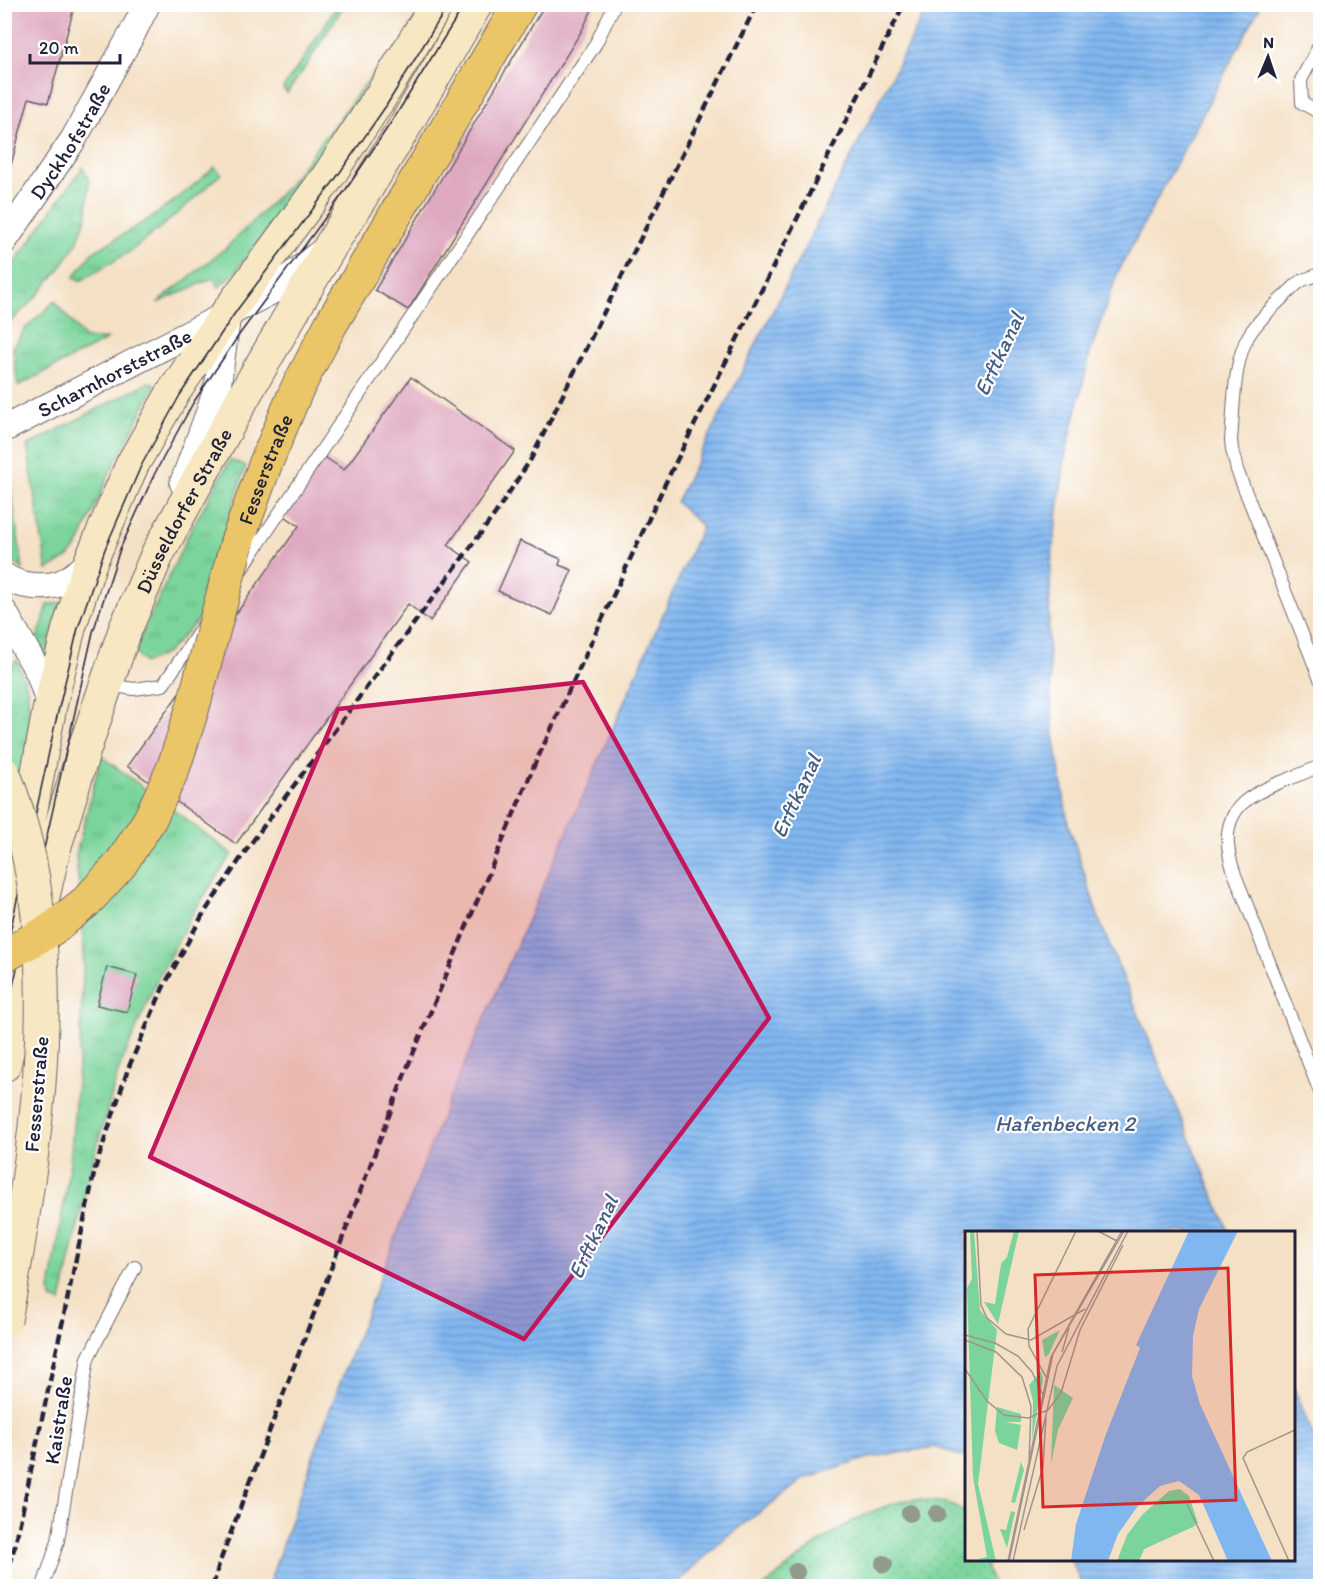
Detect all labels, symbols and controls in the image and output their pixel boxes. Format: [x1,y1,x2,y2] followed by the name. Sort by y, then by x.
[30,27,120,65] scale bar
[1238,27,1298,87] north arrow
[1263,33,1274,52] text: N
[39,37,79,59] text: 20 m
[24,78,115,204] street label: Dyckhofstraße
[968,306,1031,400] water label: Erftkanal
[33,322,195,422] street label: Scharnhorststraße
[232,410,298,528] street label: Fesserstraße
[130,423,237,597] street label: Düsseldorfer Straße
[765,748,828,842] water label: Erftkanal
[18,1035,54,1153] street label: Fesserstraße
[995,1110,1136,1137] water label: Hafenbecken 2
[562,1189,625,1283] water label: Erftkanal
[965,1231,1295,1561] inset map
[39,1374,77,1466] street label: Kaistraße

